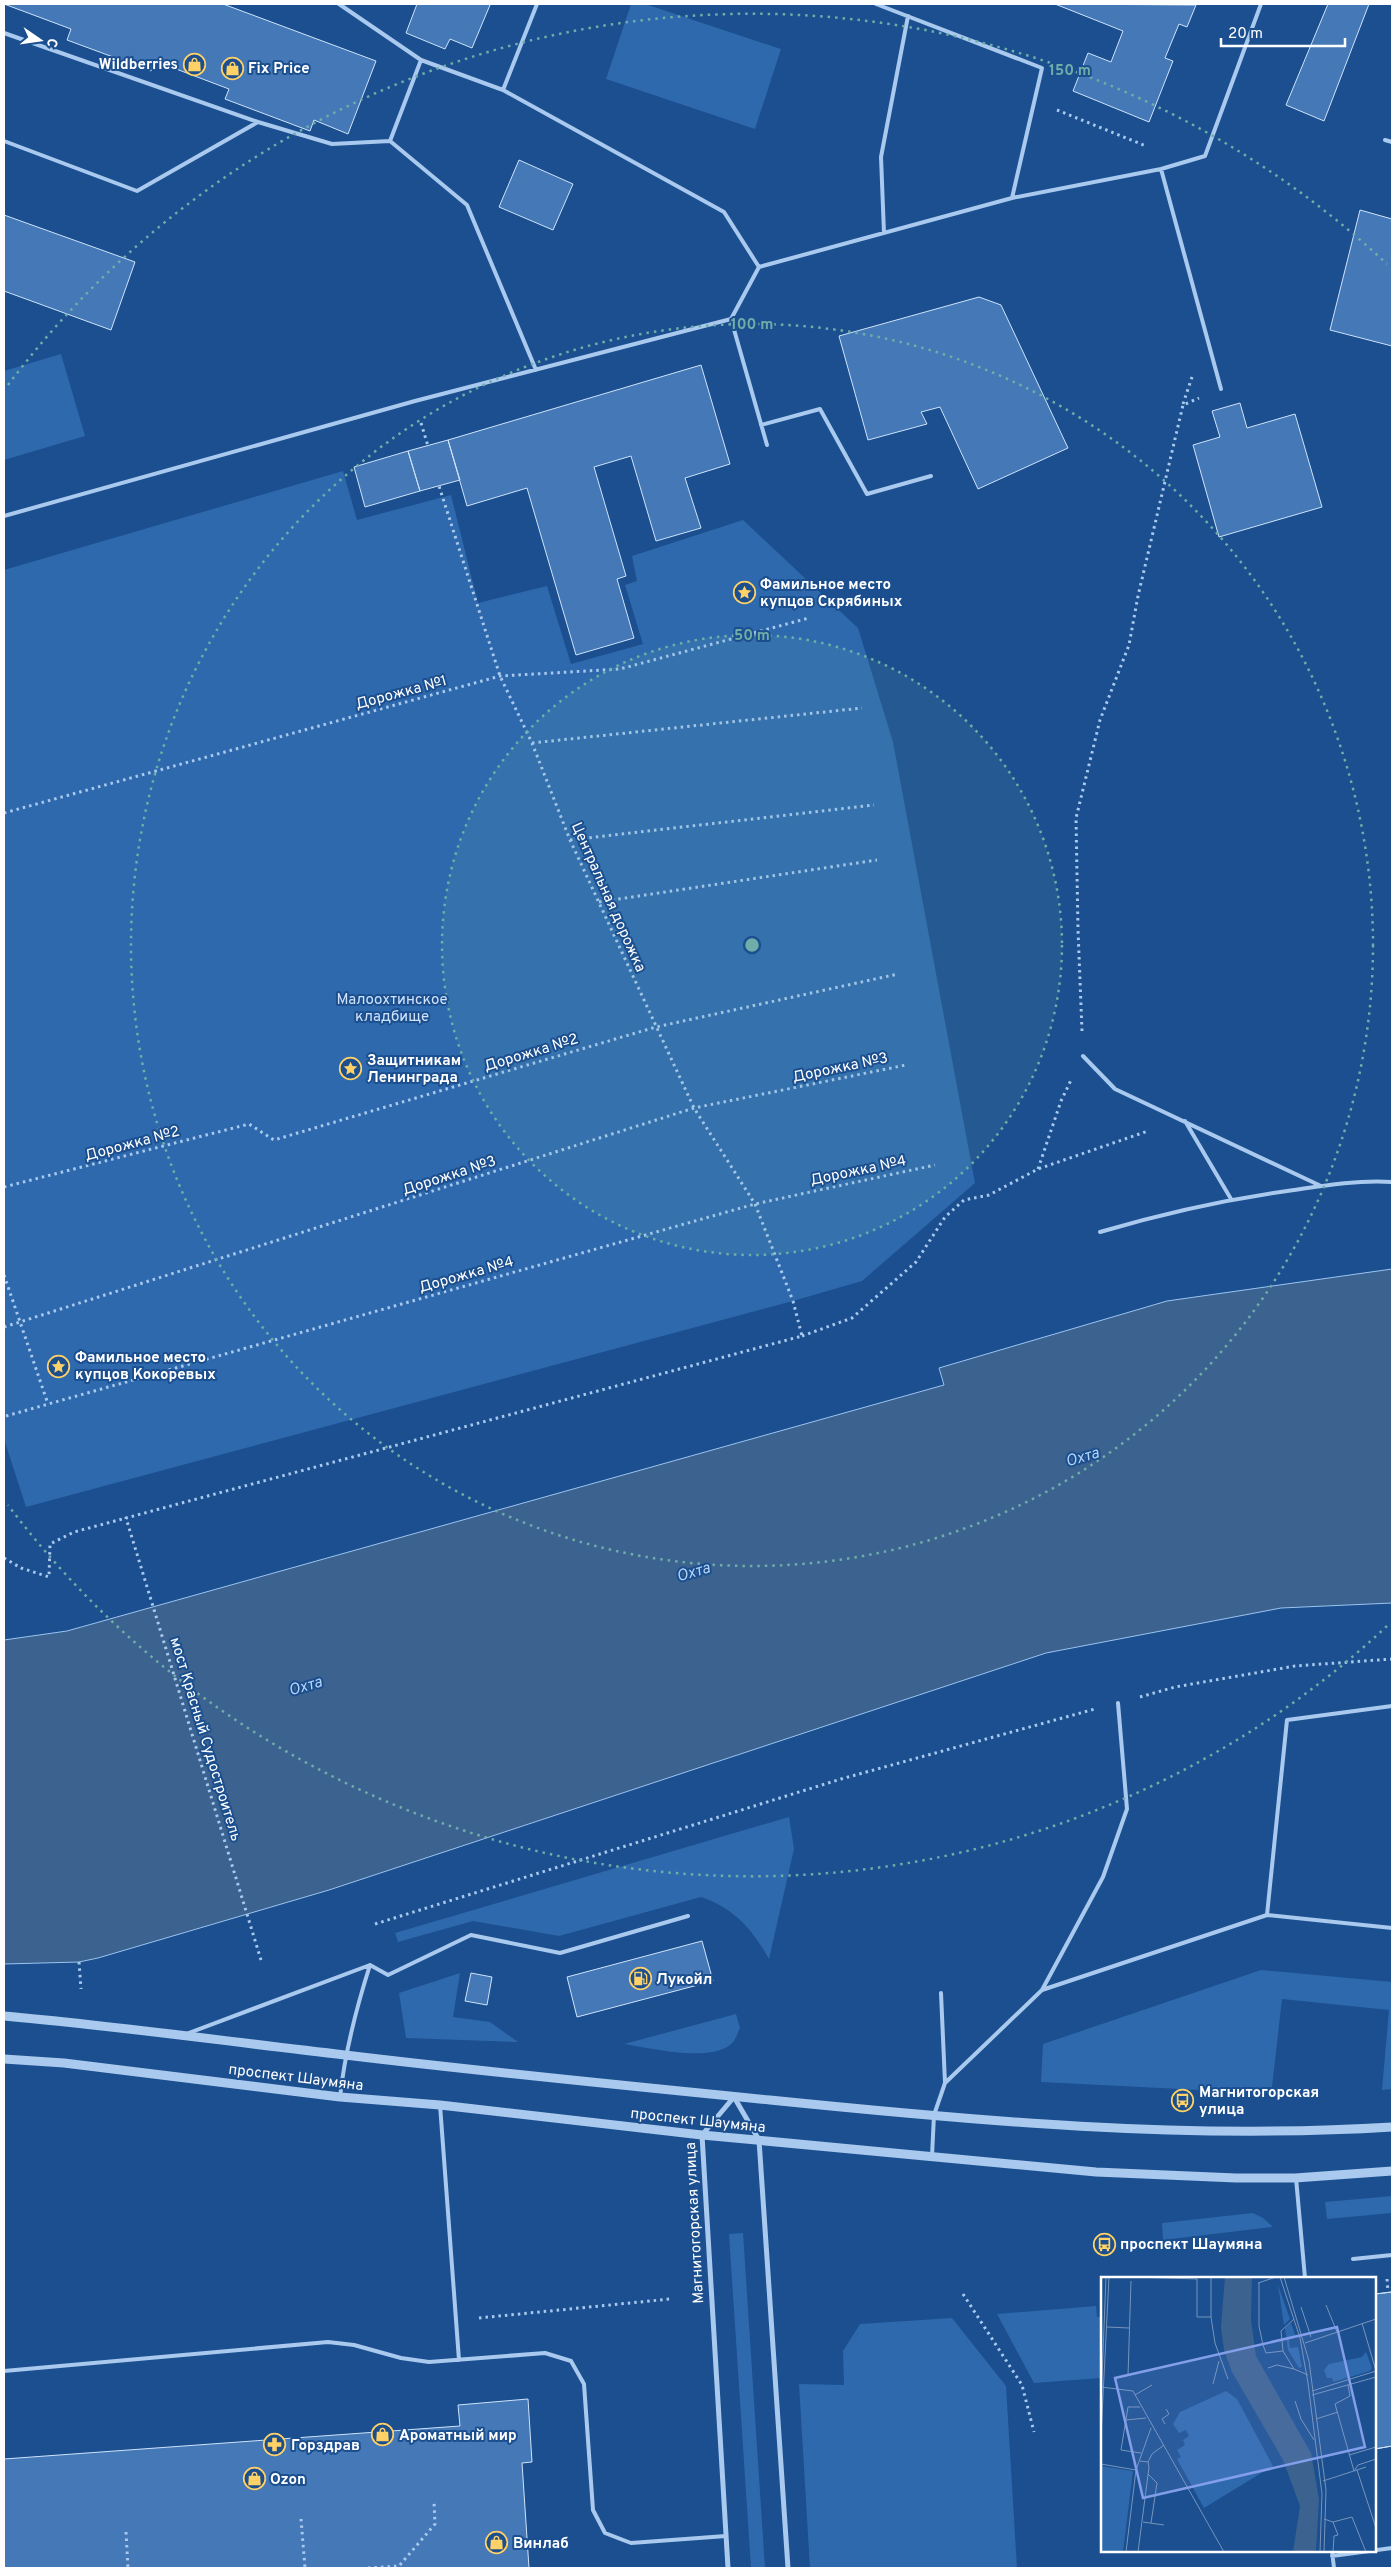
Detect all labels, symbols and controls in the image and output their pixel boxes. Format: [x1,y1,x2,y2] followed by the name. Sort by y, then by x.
[15,15,65,65] north arrow
[1221,15,1345,47] scale bar
[1228,25,1263,44] text: 20 m
[42,36,60,49] text: С
[182,52,206,76] shop icon: Wildberries
[99,56,178,75] place label: Wildberries
[220,56,244,80] shop icon: Fix Price
[248,60,310,79] place label: Fix Price
[1049,62,1091,81] text: 150 m
[731,316,773,335] text: 100 m
[760,576,903,612] place label: Фамильное место купцов Скрябиных
[732,581,756,605] place icon: Фамильное место купцов Скрябиных
[734,627,770,646] text: 50 m
[354,672,449,715] street label: Дорожка №1
[566,820,649,975] street label: Центральная дорожка
[743,936,761,954] centre of rings
[337,991,447,1027] park label: Малоохтинское кладбище
[482,1030,581,1077] street label: Дорожка №2
[791,1049,890,1088] street label: Дорожка №3
[367,1052,461,1088] place label: Защитникам Ленинграда
[339,1057,363,1081] place icon: Защитникам Ленинграда
[83,1123,182,1166] street label: Дорожка №2
[400,1152,499,1201] street label: Дорожка №3
[809,1152,908,1191] street label: Дорожка №4
[417,1253,516,1298] street label: Дорожка №4
[75,1349,216,1385] place label: Фамильное место купцов Кокоревых
[47,1354,71,1378] place icon: Фамильное место купцов Кокоревых
[1063,1443,1102,1472] water label: Охта
[674,1558,713,1587] water label: Охта
[164,1635,245,1844] street label: мост Красный Судостроитель
[286,1672,325,1701] water label: Охта
[628,1967,652,1991] fuel station icon: Лукойл
[656,1971,712,1990] place label: Лукойл
[227,2061,364,2096] street label: проспект Шаумяна
[1199,2084,1319,2120] place label: Магнитогорская улица
[1171,2089,1195,2113] bus stop icon: Магнитогорская улица
[629,2105,766,2138] street label: проспект Шаумяна
[682,2142,709,2304] street label: Магнитогорская улица
[1092,2232,1116,2256] bus stop icon: проспект Шаумяна
[1120,2236,1262,2255] place label: проспект Шаумяна
[1101,2277,1376,2552] inset map
[371,2423,395,2447] shop icon: Ароматный мир
[399,2427,517,2446] place label: Ароматный мир
[263,2433,287,2457] pharmacy icon: Горздрав
[291,2437,360,2456] place label: Горздрав
[242,2467,266,2491] shop icon: Ozon
[270,2471,306,2490] place label: Ozon
[485,2531,509,2555] shop icon: Винлаб
[513,2535,569,2554] place label: Винлаб

